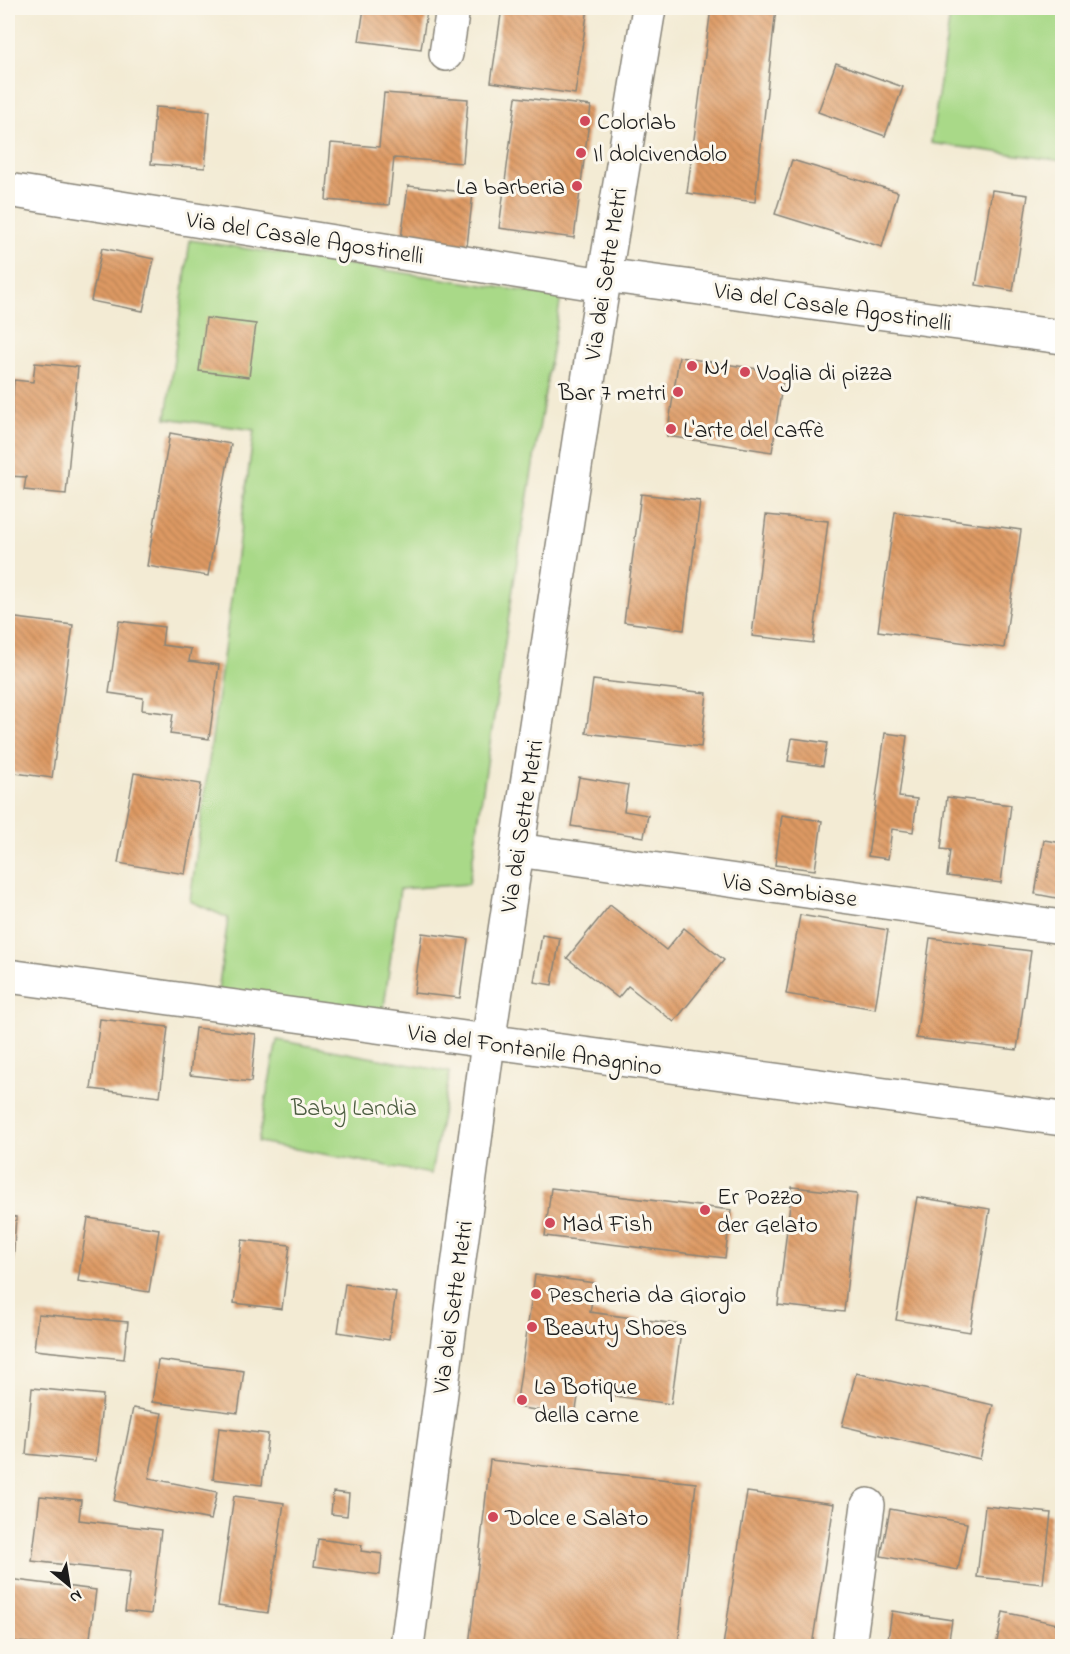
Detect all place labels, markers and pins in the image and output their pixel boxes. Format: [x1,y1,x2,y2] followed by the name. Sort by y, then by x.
[597,106,676,141] place label: Colorlab
[578,114,592,128] marker: Colorlab
[593,138,727,173] place label: Il dolcivendolo
[574,146,588,160] marker: Il dolcivendolo
[456,171,565,206] place label: La barberia
[570,179,584,193] marker: La barberia
[704,351,728,386] place label: N1
[756,357,892,392] place label: Voglia di pizza
[685,359,699,373] marker: N1
[738,365,752,379] marker: Voglia di pizza
[557,377,666,412] place label: Bar 7 metri
[671,385,685,399] marker: Bar 7 metri
[683,414,824,449] place label: L'arte del caffè
[664,422,678,436] marker: L'arte del caffè
[717,1181,818,1244] place label: Er Pozzo der Gelato
[698,1203,712,1217] marker: Er Pozzo der Gelato
[562,1208,653,1243] place label: Mad Fish
[543,1216,557,1230] marker: Mad Fish
[548,1279,746,1314] place label: Pescheria da Giorgio
[529,1287,543,1301] marker: Pescheria da Giorgio
[543,1312,687,1348] place label: Beauty Shoes
[525,1320,539,1334] marker: Beauty Shoes
[534,1371,639,1434] place label: La Botique della carne
[515,1393,529,1407] marker: La Botique della carne
[504,1502,648,1537] place label: Dolce e Salato
[486,1510,500,1524] marker: Dolce e Salato

